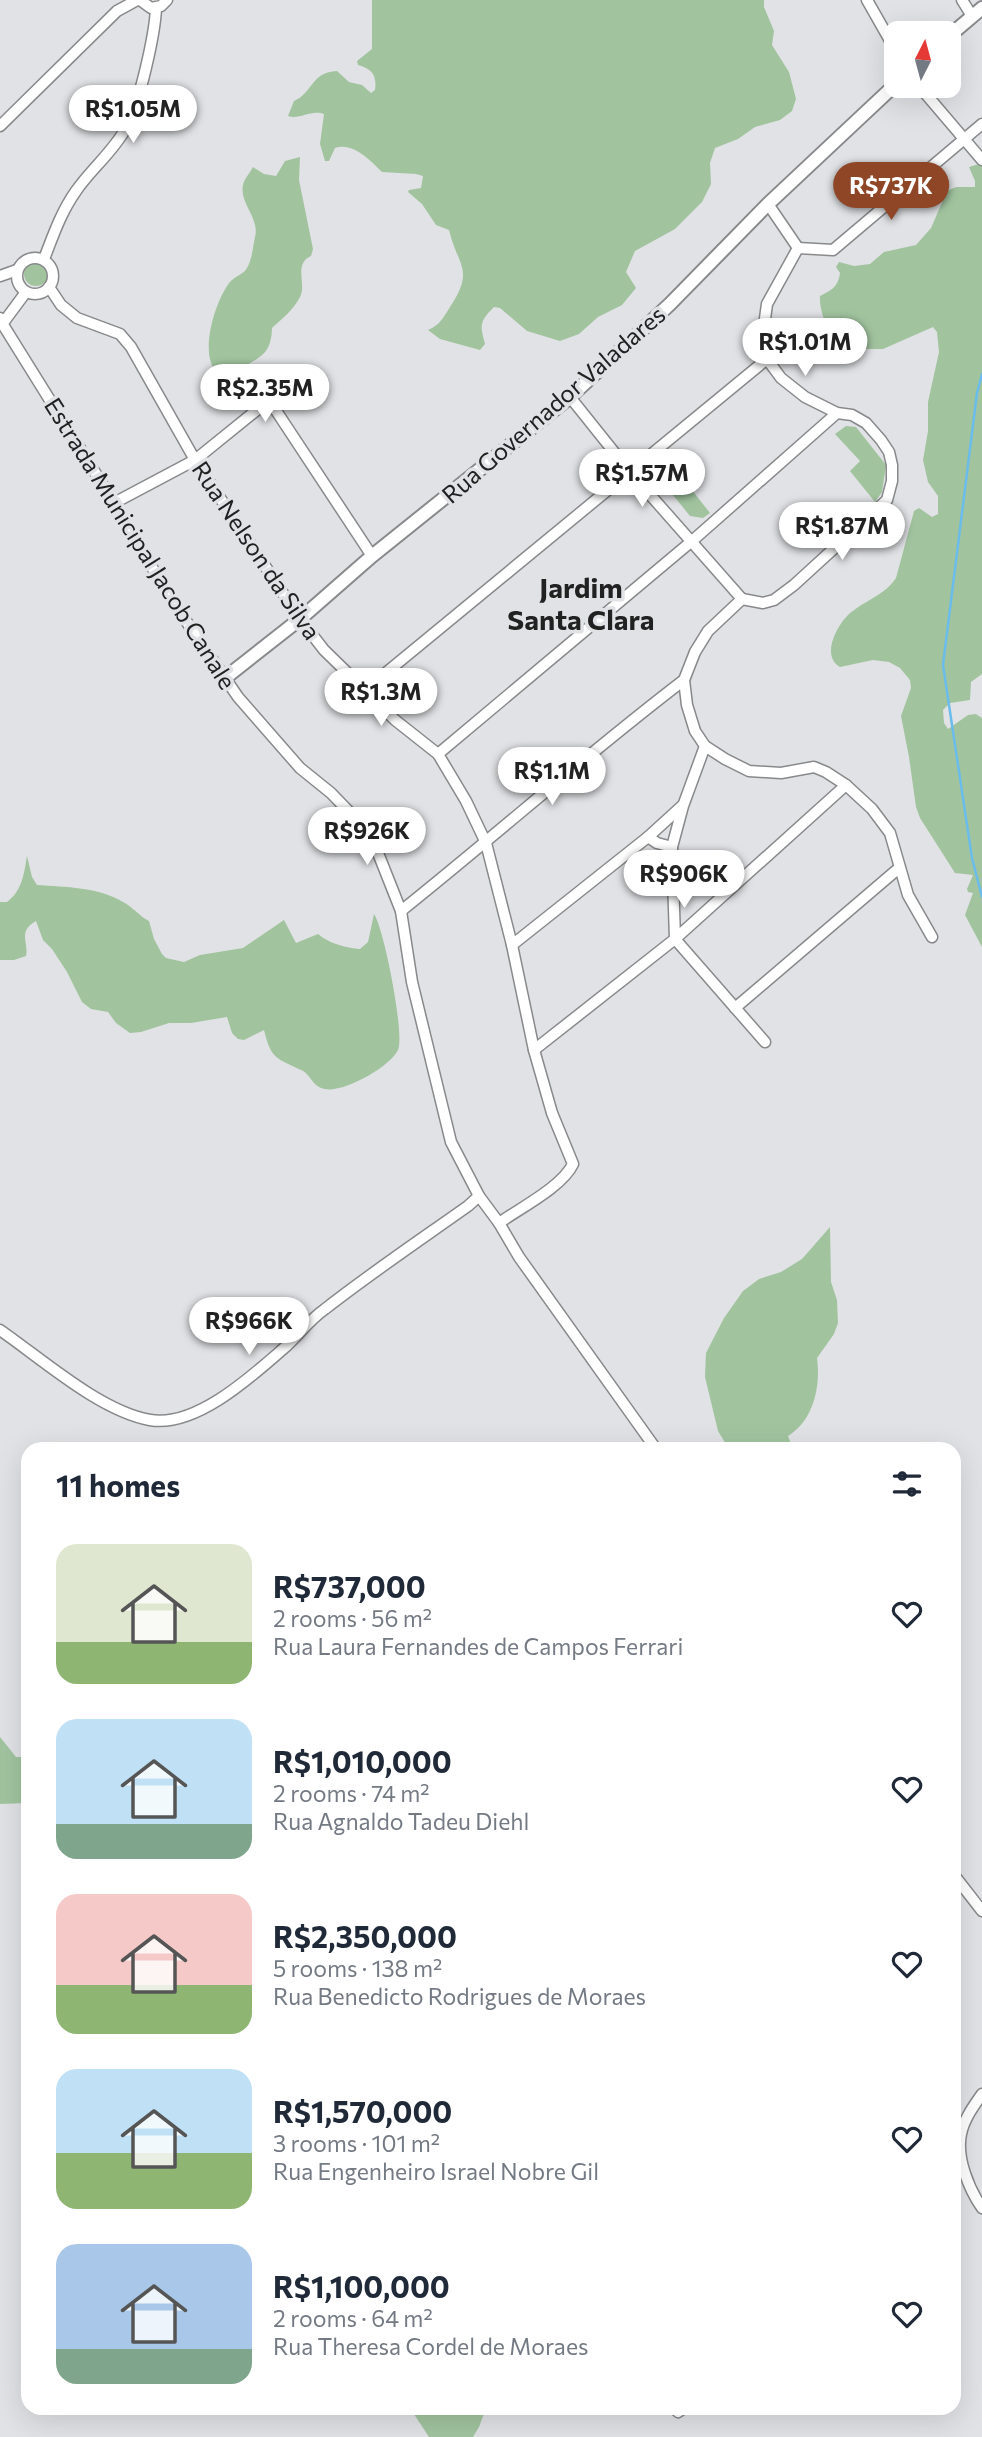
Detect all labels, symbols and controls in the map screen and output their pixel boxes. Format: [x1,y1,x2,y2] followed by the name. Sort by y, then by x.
[884,21,961,98] north arrow
[884,21,961,98] map controls
[68,86,198,145] pin: R$1.05M
[85,94,181,122] text: R$1.05M
[834,162,948,222] pin: R$737K
[849,171,933,199] text: R$737K
[435,299,671,509] street label: Rua Governador Valadares
[740,318,870,378] pin: R$1.01M
[758,327,852,355] text: R$1.01M
[200,364,330,424] pin: R$2.35M
[216,373,314,401] text: R$2.35M
[39,392,243,694] street label: Estrada Municipal Jacob Canale
[577,449,707,509] pin: R$1.57M
[187,455,327,645] street label: Rua Nelson da Silva
[595,458,689,486] text: R$1.57M
[777,503,907,562] pin: R$1.87M
[795,511,889,539] text: R$1.87M
[507,570,655,636] district label: Jardim Santa Clara
[324,668,438,728] pin: R$1.3M
[340,677,422,705] text: R$1.3M
[495,748,609,807] pin: R$1.1M
[514,756,590,784] text: R$1.1M
[310,808,424,867] pin: R$926K
[324,816,410,844] text: R$926K
[627,850,741,910] pin: R$906K
[640,859,728,887] text: R$906K
[192,1298,306,1357] pin: R$966K
[205,1306,293,1334] text: R$966K
[888,1465,926,1503] icon: filters
[56,1466,180,1503] text: 11 homes
[273,1567,426,1604] text: R$737,000
[112,1572,196,1656] icon: home
[888,1595,926,1633] icon: heart
[273,1604,432,1632] text: 2 rooms · 56 m²
[273,1632,683,1660] text: Rua Laura Fernandes de Campos Ferrari
[273,1742,452,1779] text: R$1,010,000
[112,1747,196,1831] icon: home
[888,1770,926,1808] icon: heart
[273,1779,429,1807] text: 2 rooms · 74 m²
[273,1807,529,1835] text: Rua Agnaldo Tadeu Diehl
[273,1917,457,1954] text: R$2,350,000
[112,1922,196,2006] icon: home
[888,1945,926,1983] icon: heart
[273,1954,442,1982] text: 5 rooms · 138 m²
[273,1982,646,2010] text: Rua Benedicto Rodrigues de Moraes
[273,2092,452,2129] text: R$1,570,000
[112,2097,196,2181] icon: home
[888,2120,926,2158] icon: heart
[273,2129,440,2157] text: 3 rooms · 101 m²
[273,2157,599,2185] text: Rua Engenheiro Israel Nobre Gil
[273,2267,450,2304] text: R$1,100,000
[112,2272,196,2356] icon: home
[888,2295,926,2333] icon: heart
[273,2304,433,2332] text: 2 rooms · 64 m²
[273,2332,589,2360] text: Rua Theresa Cordel de Moraes

